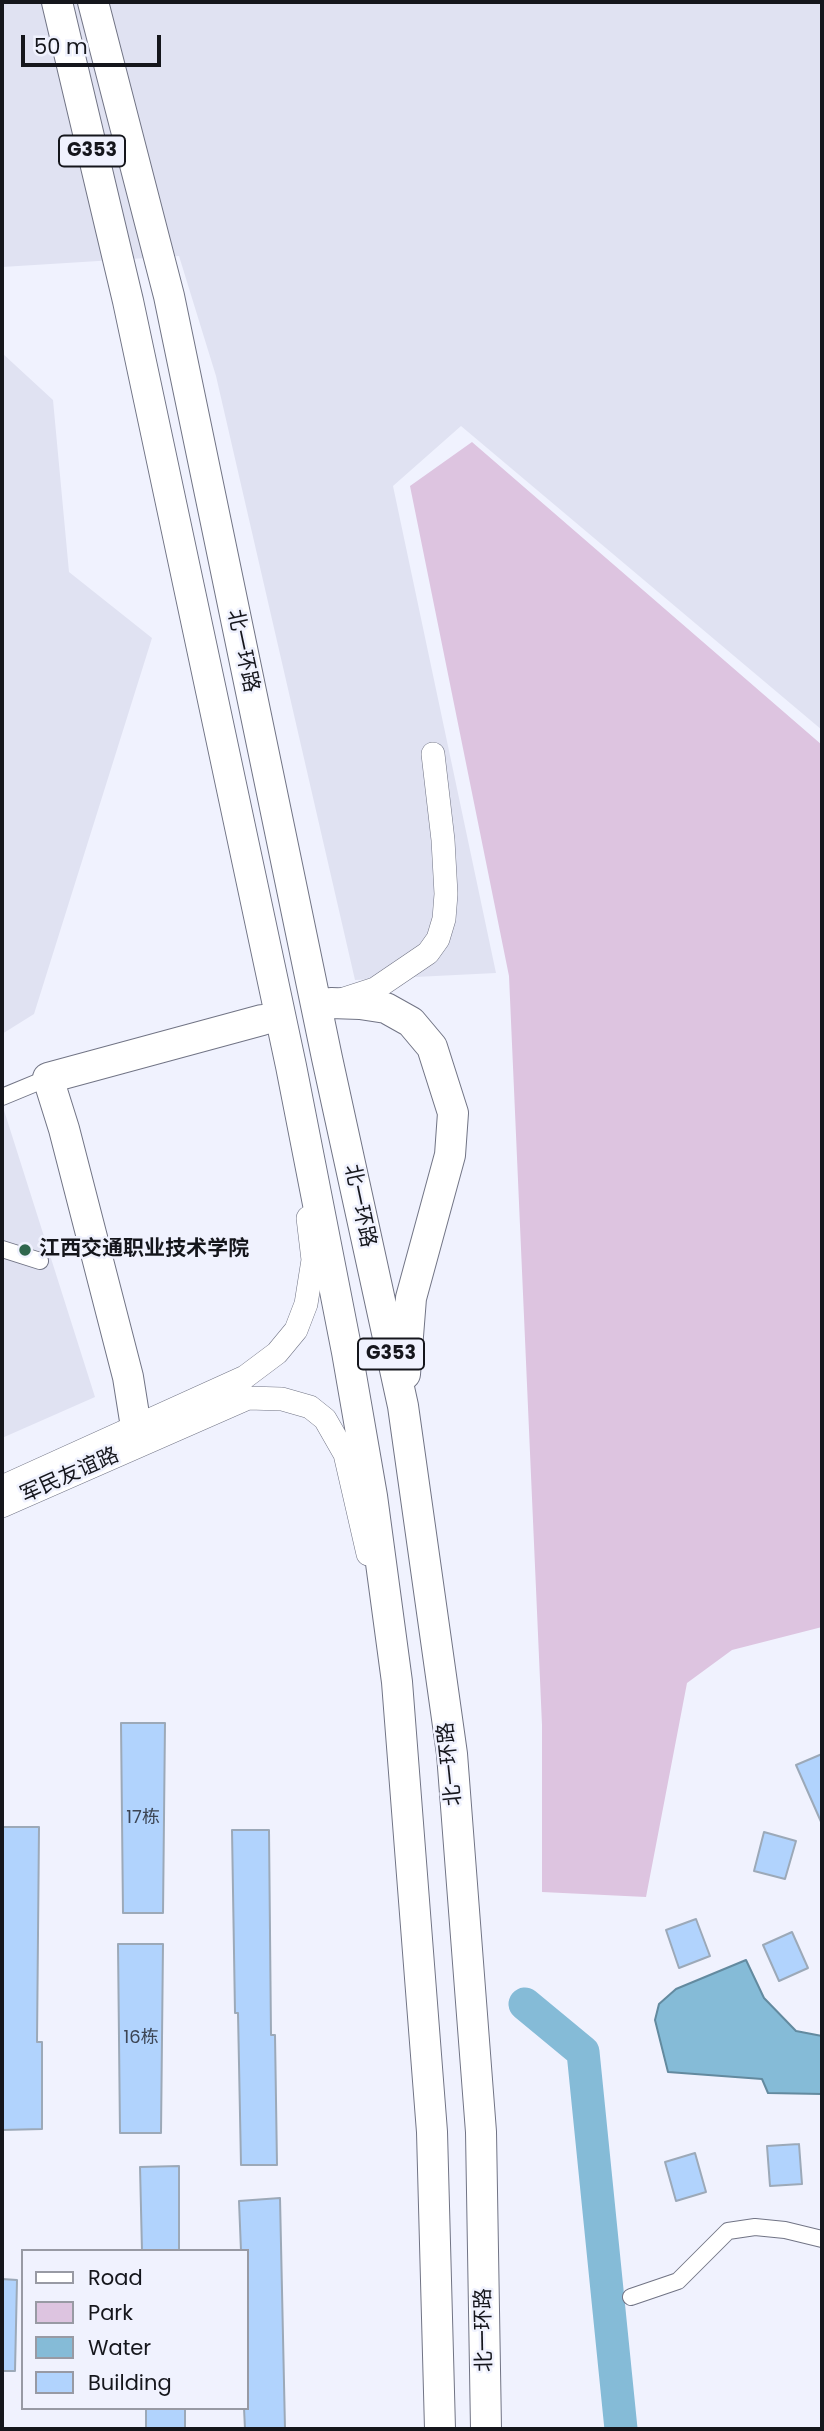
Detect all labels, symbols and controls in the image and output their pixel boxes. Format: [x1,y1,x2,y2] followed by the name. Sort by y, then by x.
[24,21,164,65] scale bar
[34,32,88,61] text: 50 m
[59,136,125,167] road number: G353
[221,607,263,695] street label: 北一环路
[338,1162,380,1250] street label: 北一环路
[39,1237,249,1263] place label: 江西交通职业技术学院
[17,1242,33,1258] marker: 江西交通职业技术学院
[358,1338,424,1370] road number: G353
[17,1443,123,1509] street label: 军民友谊路
[434,1721,468,1807] street label: 北一环路
[126,1807,160,1829] house number: 17栋
[123,2027,159,2049] house number: 16栋
[21,2249,248,2410] legend
[88,2263,143,2292] text: Road
[472,2288,498,2372] street label: 北一环路
[88,2298,133,2327] text: Park
[88,2333,151,2362] text: Water
[88,2368,172,2397] text: Building

